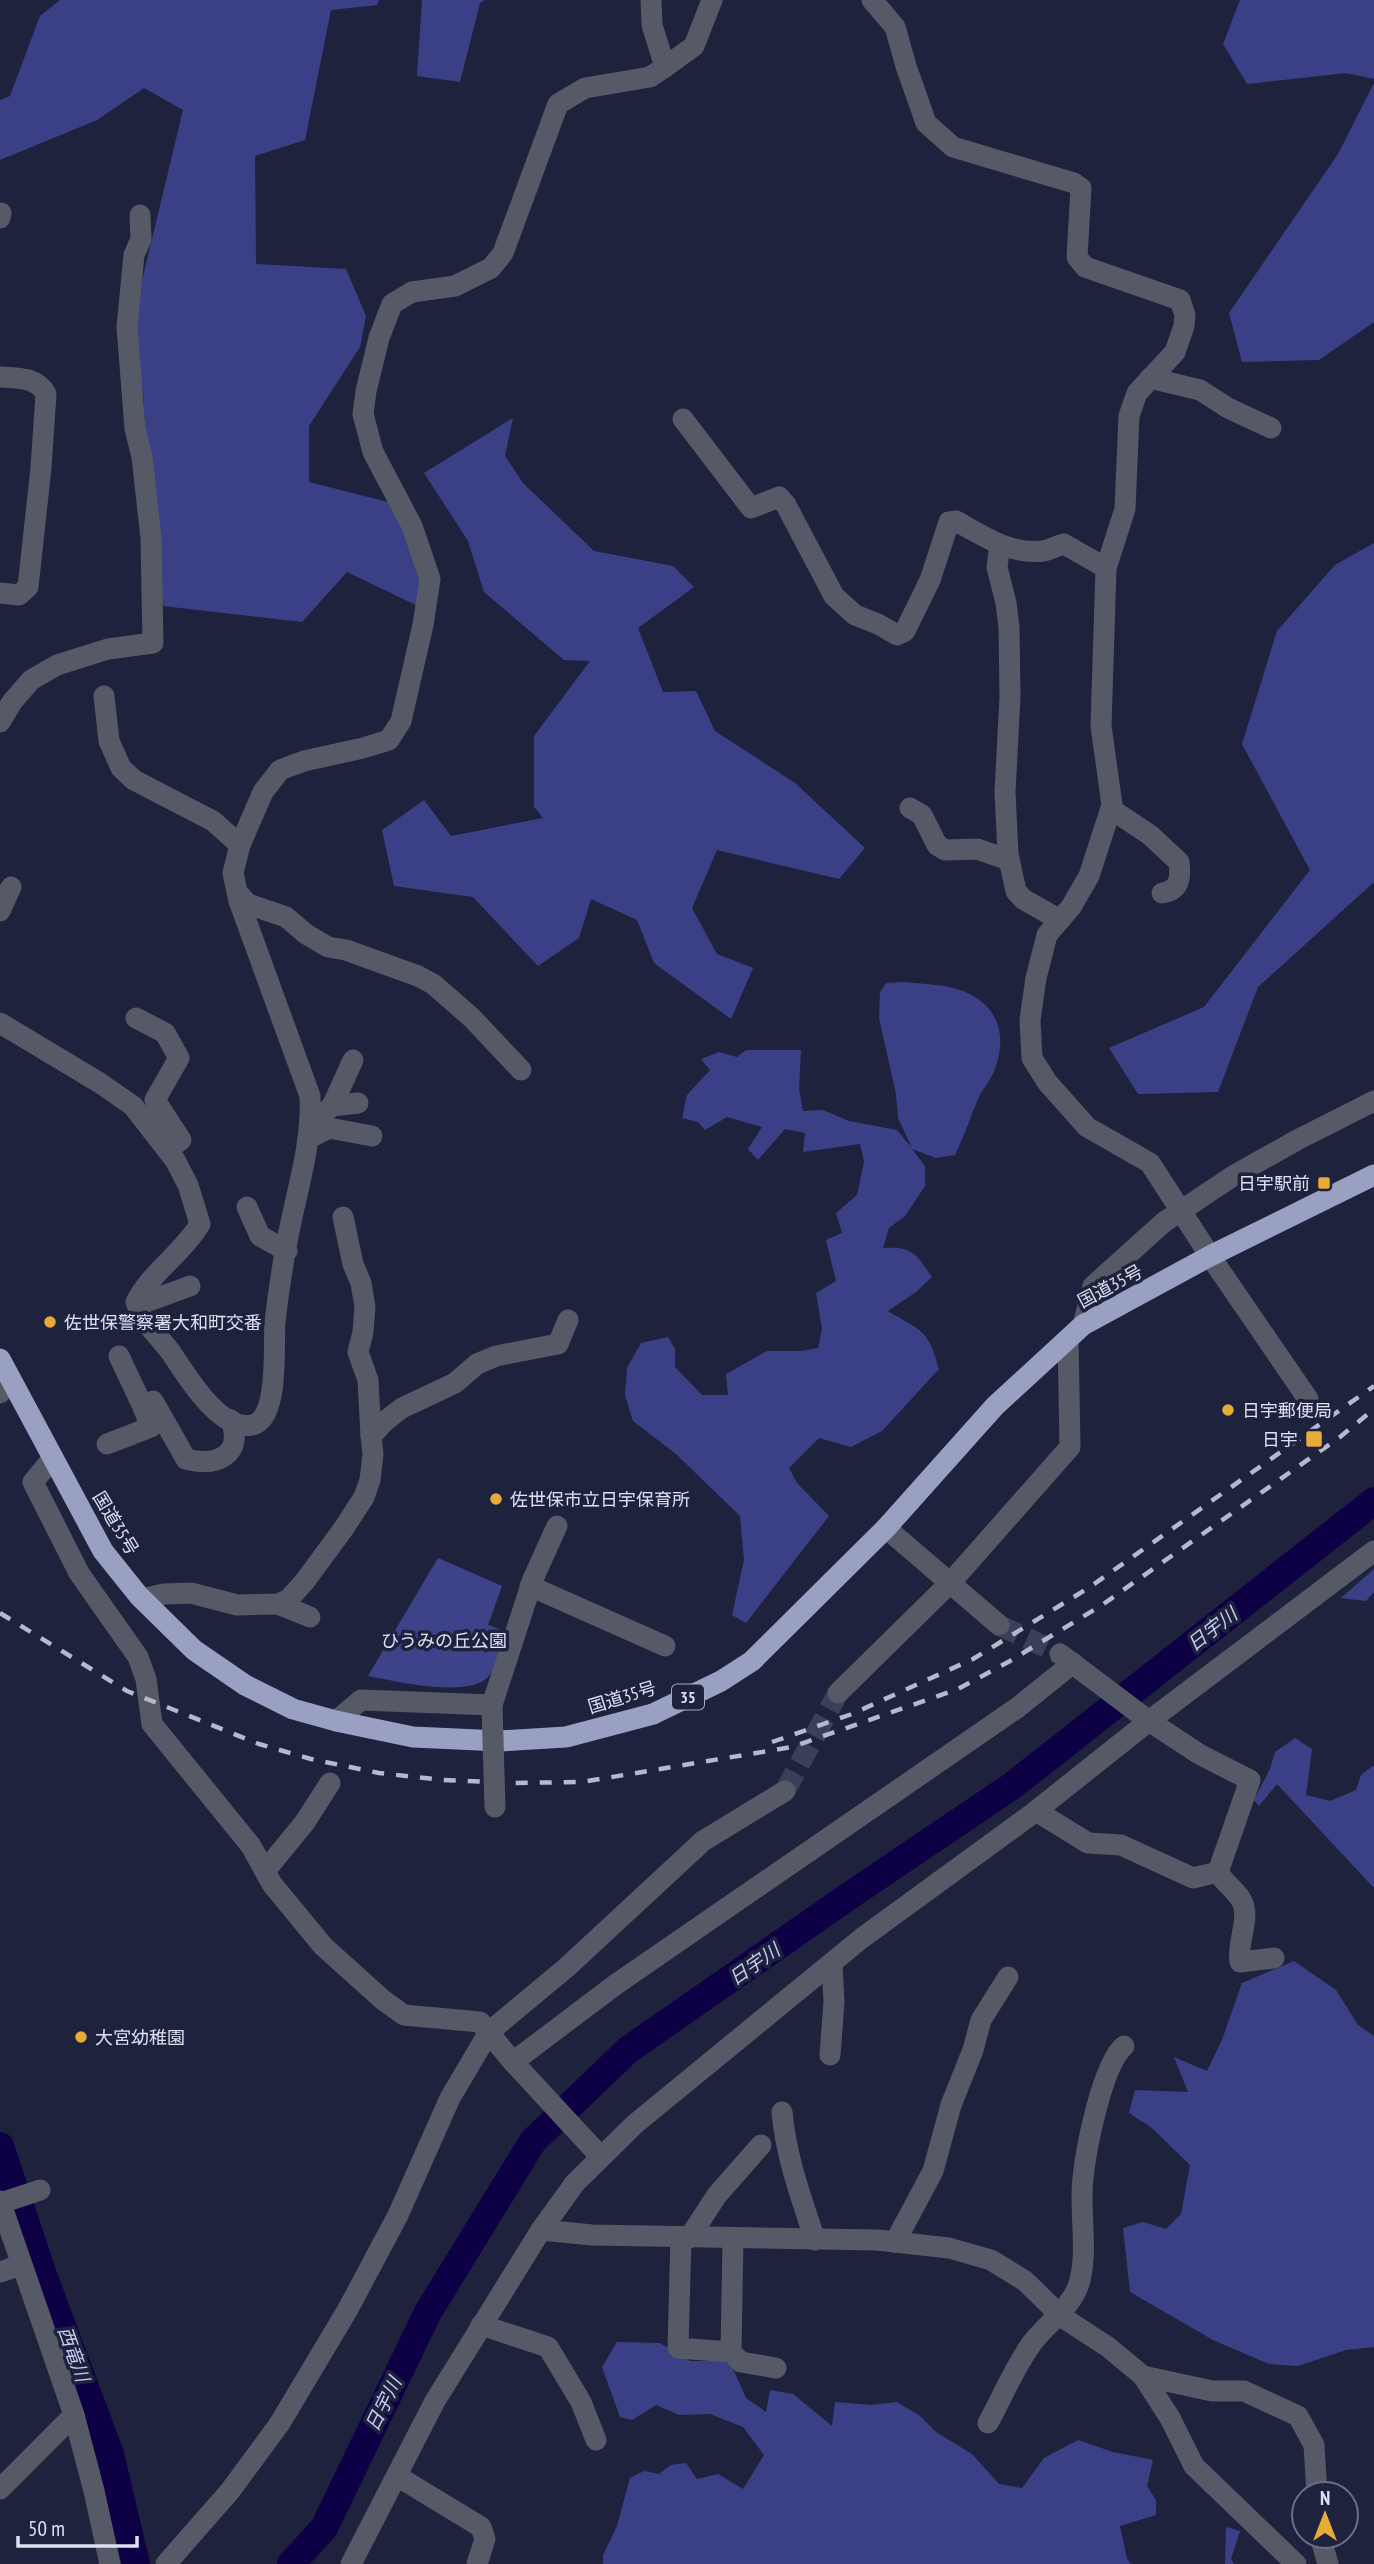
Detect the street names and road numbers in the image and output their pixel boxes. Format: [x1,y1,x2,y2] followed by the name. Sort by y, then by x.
[1074,1259,1146,1313] street label: 国道35号
[88,1487,144,1559] street label: 国道35号
[585,1676,659,1718] street label: 国道35号
[672,1684,704,1709] road number: 35

